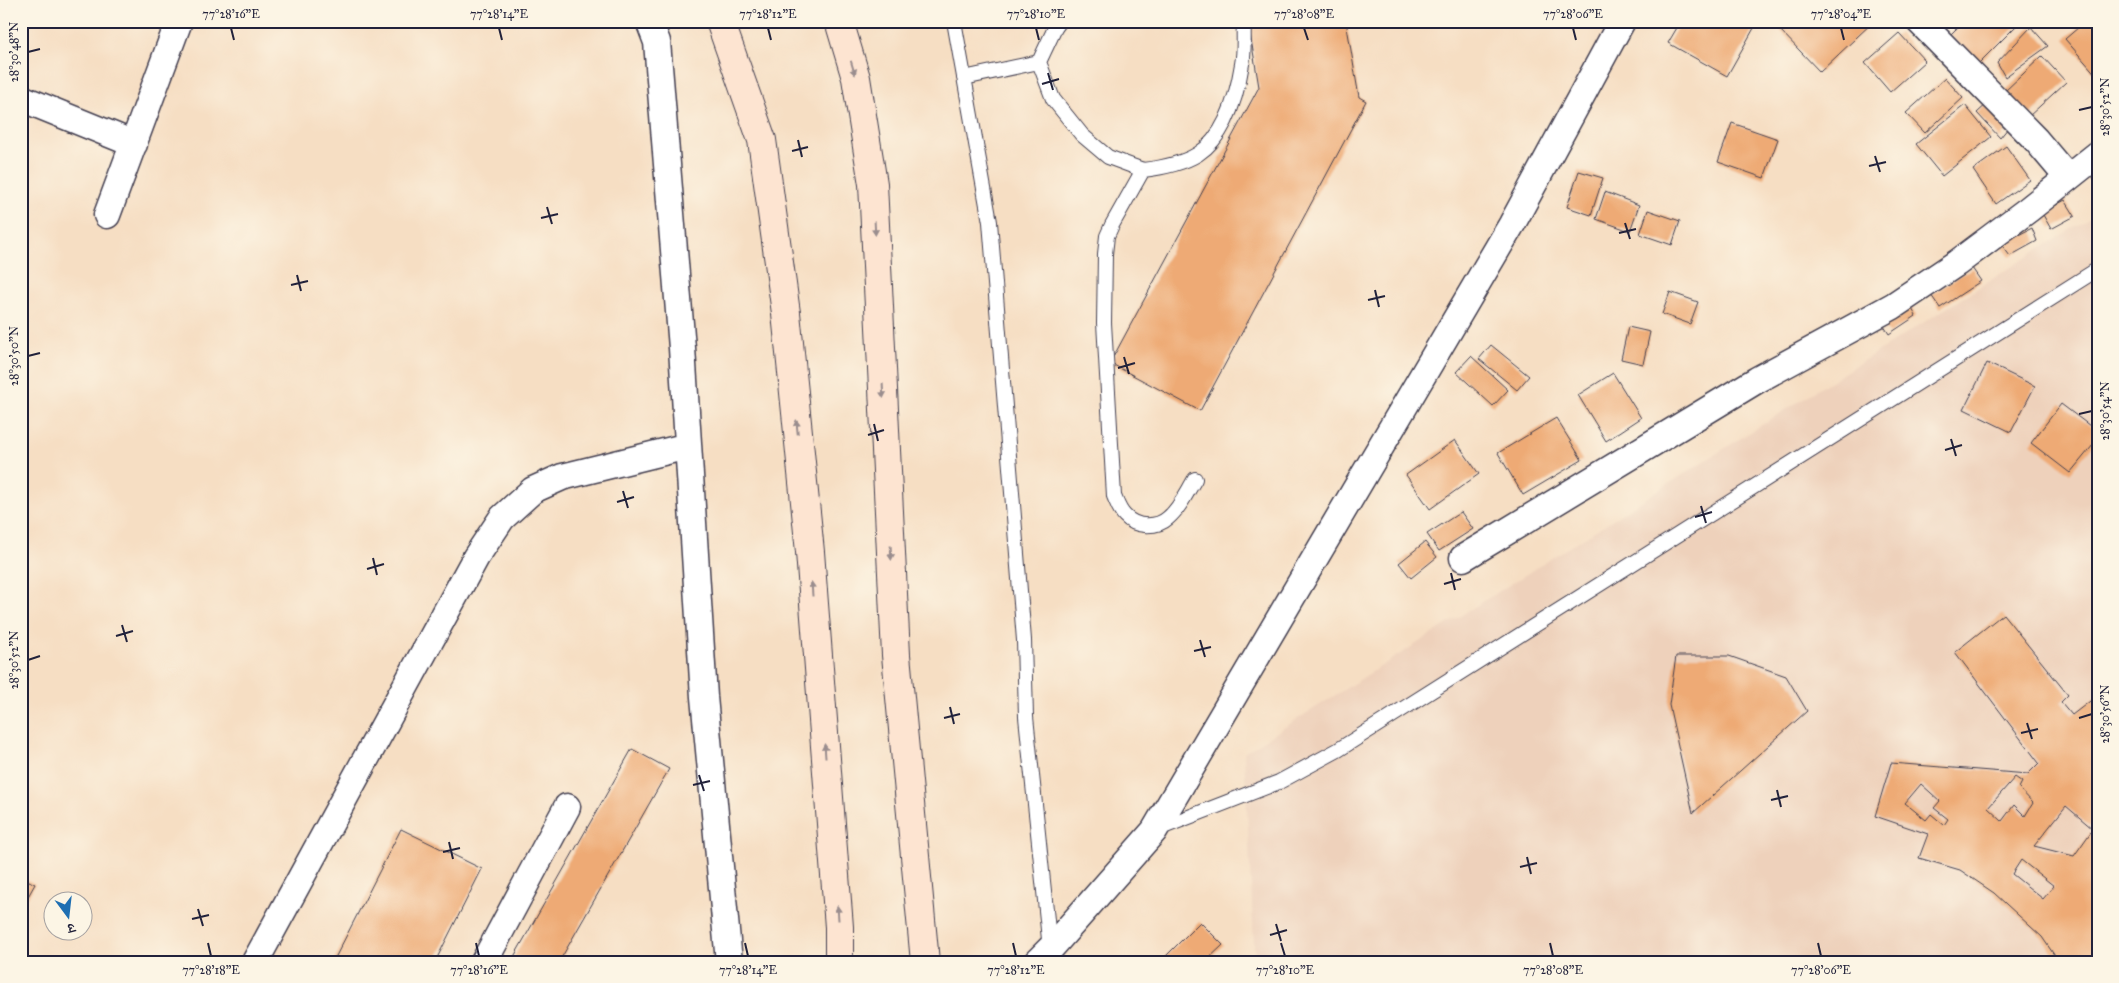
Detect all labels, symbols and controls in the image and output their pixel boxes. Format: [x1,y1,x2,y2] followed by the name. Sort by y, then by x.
[202,7,260,21] text: 77°28'16"E
[470,7,528,21] text: 77°28'14"E
[739,7,797,21] text: 77°28'12"E
[1007,7,1066,21] text: 77°28'10"E
[1274,7,1334,21] text: 77°28'08"E
[1543,7,1603,21] text: 77°28'06"E
[1811,7,1872,21] text: 77°28'04"E
[7,22,21,82] text: 28°30'48"N
[849,61,857,76] one-way arrow
[2098,78,2112,136] text: 28°30'52"N
[872,221,880,237] one-way arrow
[7,326,21,386] text: 28°30'50"N
[2098,381,2112,441] text: 28°30'54"N
[879,383,887,399] one-way arrow
[793,419,801,435] one-way arrow
[887,545,895,561] one-way arrow
[808,581,816,597] one-way arrow
[7,631,21,689] text: 28°30'52"N
[2098,685,2112,743] text: 28°30'56"N
[821,743,829,759] one-way arrow
[42,890,92,940] north arrow
[834,905,842,921] one-way arrow
[65,919,78,937] text: उ
[182,963,240,977] text: 77°28'18"E
[450,963,508,977] text: 77°28'16"E
[719,963,777,977] text: 77°28'14"E
[987,963,1045,977] text: 77°28'12"E
[1256,963,1315,977] text: 77°28'10"E
[1523,963,1583,977] text: 77°28'08"E
[1791,963,1851,977] text: 77°28'06"E

